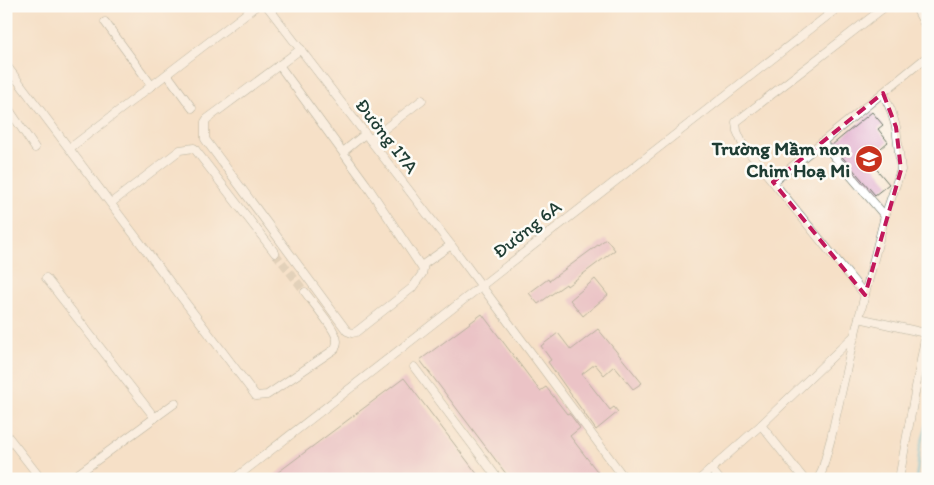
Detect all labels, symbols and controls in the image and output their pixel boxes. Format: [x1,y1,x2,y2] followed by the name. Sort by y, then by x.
[351,94,423,178] street label: Đường 17A
[711,137,850,182] place label: Trường Mầm non Chim Hoạ Mi
[854,144,884,174] school or university icon: Trường Mầm non Chim Hoạ Mi
[488,195,566,263] street label: Đường 6A

